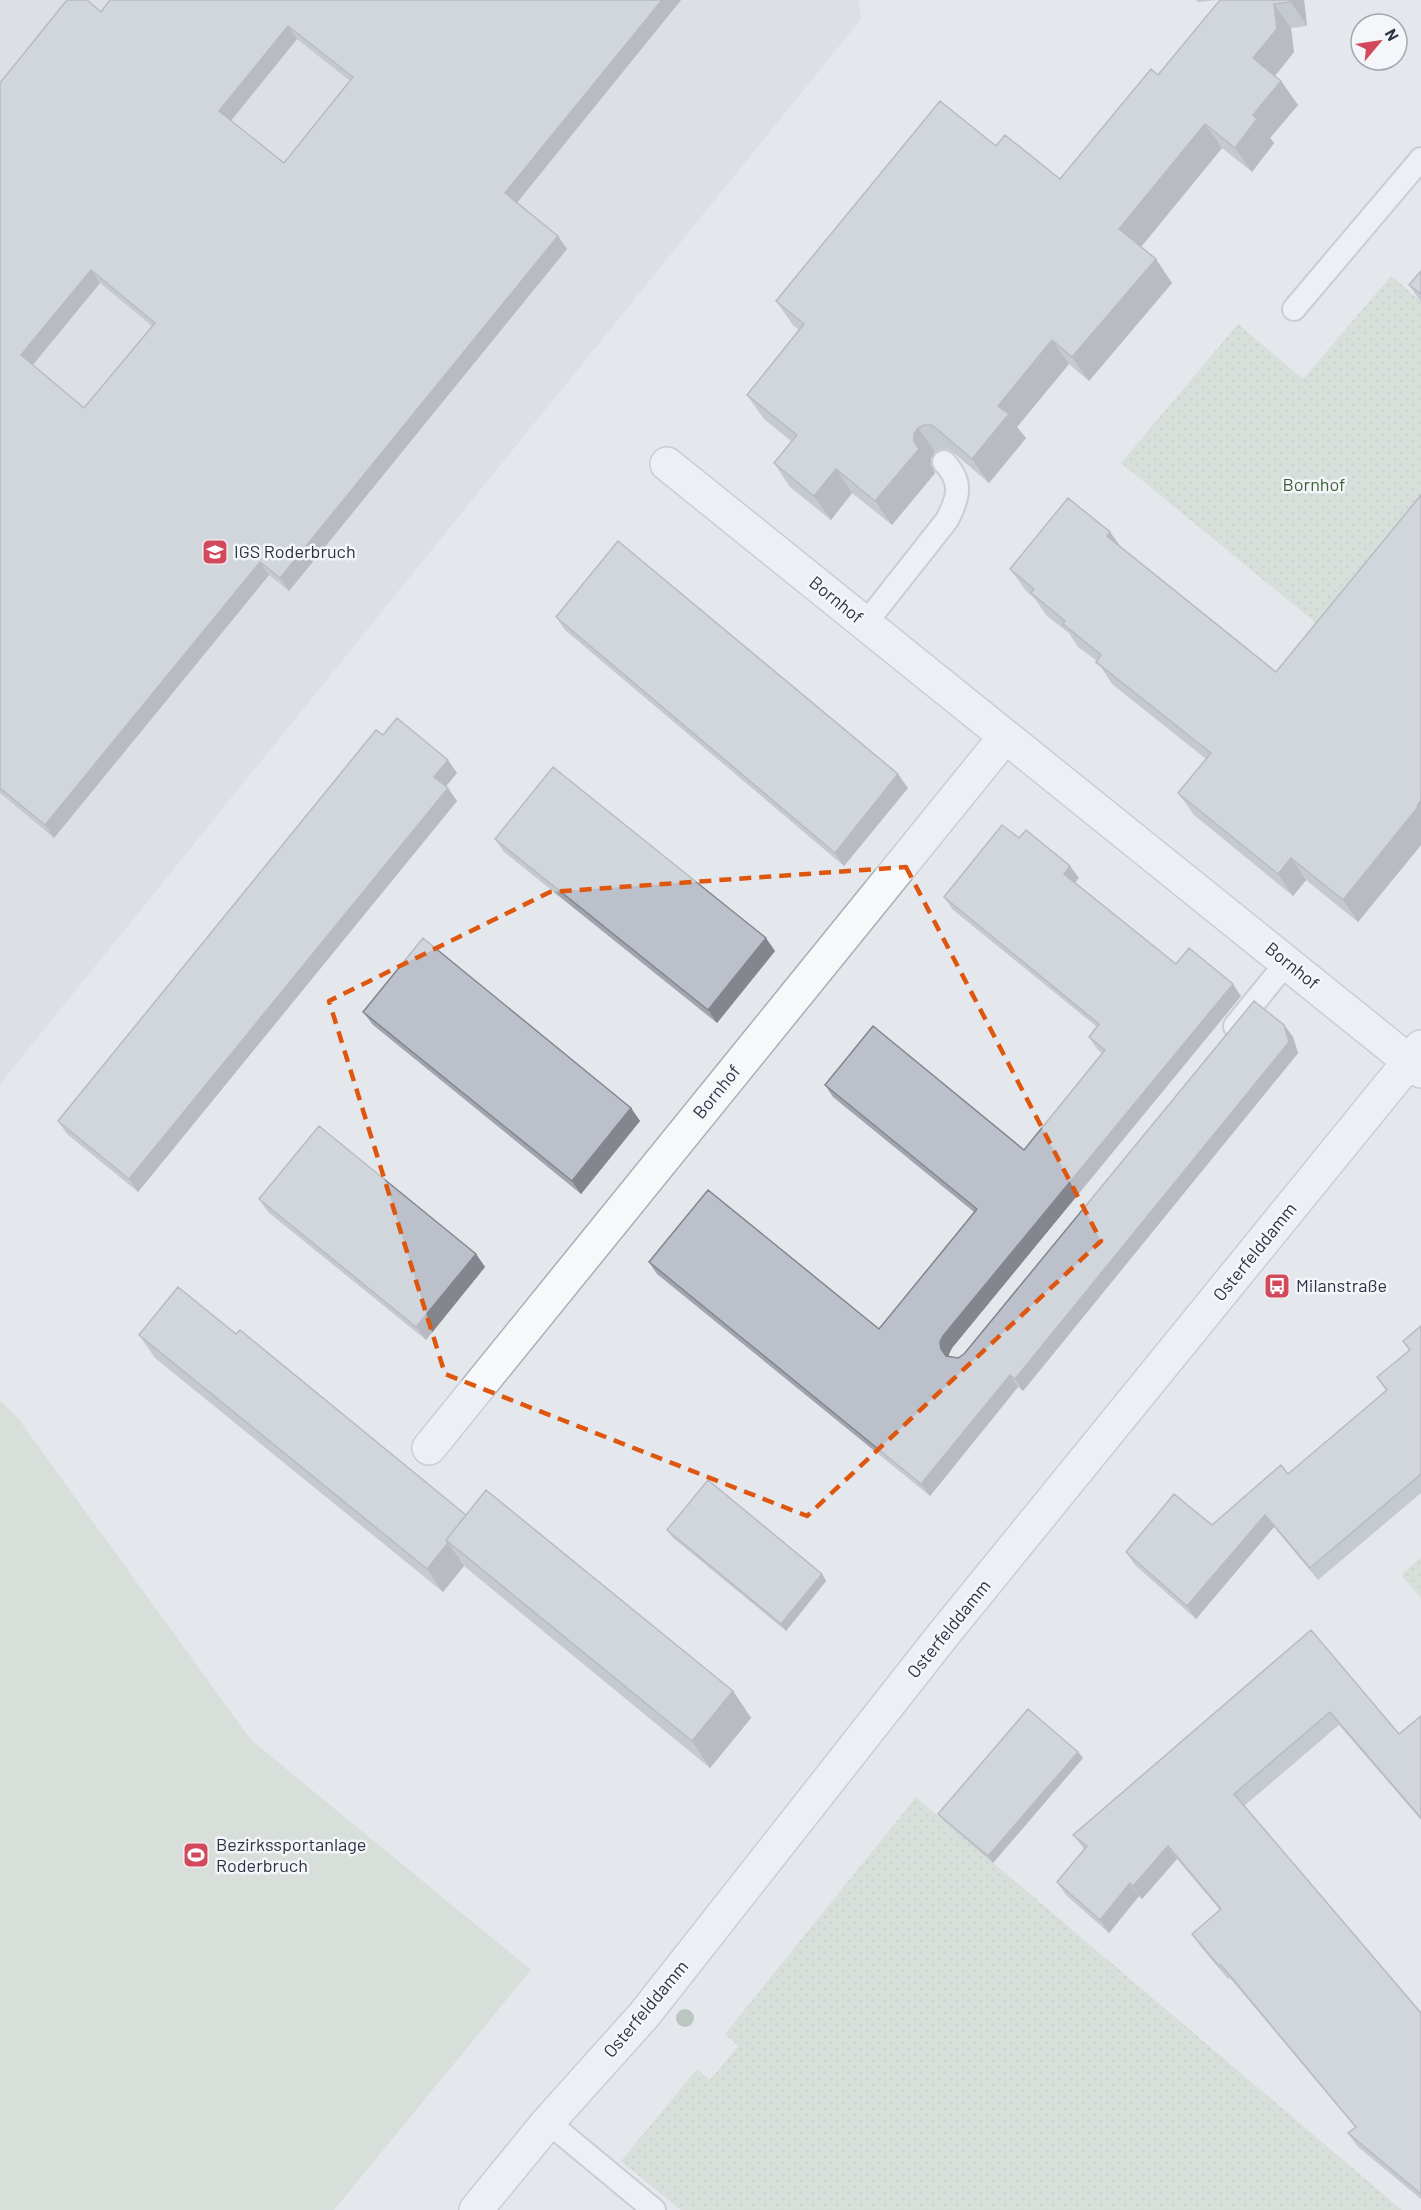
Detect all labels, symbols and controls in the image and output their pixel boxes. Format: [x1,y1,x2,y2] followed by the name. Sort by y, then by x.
[1349,12,1409,72] north arrow
[1382,25,1403,44] text: N
[1282,473,1346,495] park label: Bornhof
[200,537,230,567] school or university icon: IGS Roderbruch
[234,540,356,562] place label: IGS Roderbruch
[805,571,868,628] street label: Bornhof
[1261,937,1324,994] street label: Bornhof
[688,1060,745,1123] street label: Bornhof
[1208,1198,1301,1305] street label: Osterfelddamm
[1262,1271,1292,1301] bus stop icon: Milanstraße
[1296,1274,1387,1296] place label: Milanstraße
[902,1575,995,1682] street label: Osterfelddamm
[216,1833,366,1876] place label: Bezirkssportanlage Roderbruch
[181,1840,211,1870] sports icon: Bezirkssportanlage Roderbruch
[598,1955,692,2062] street label: Osterfelddamm

